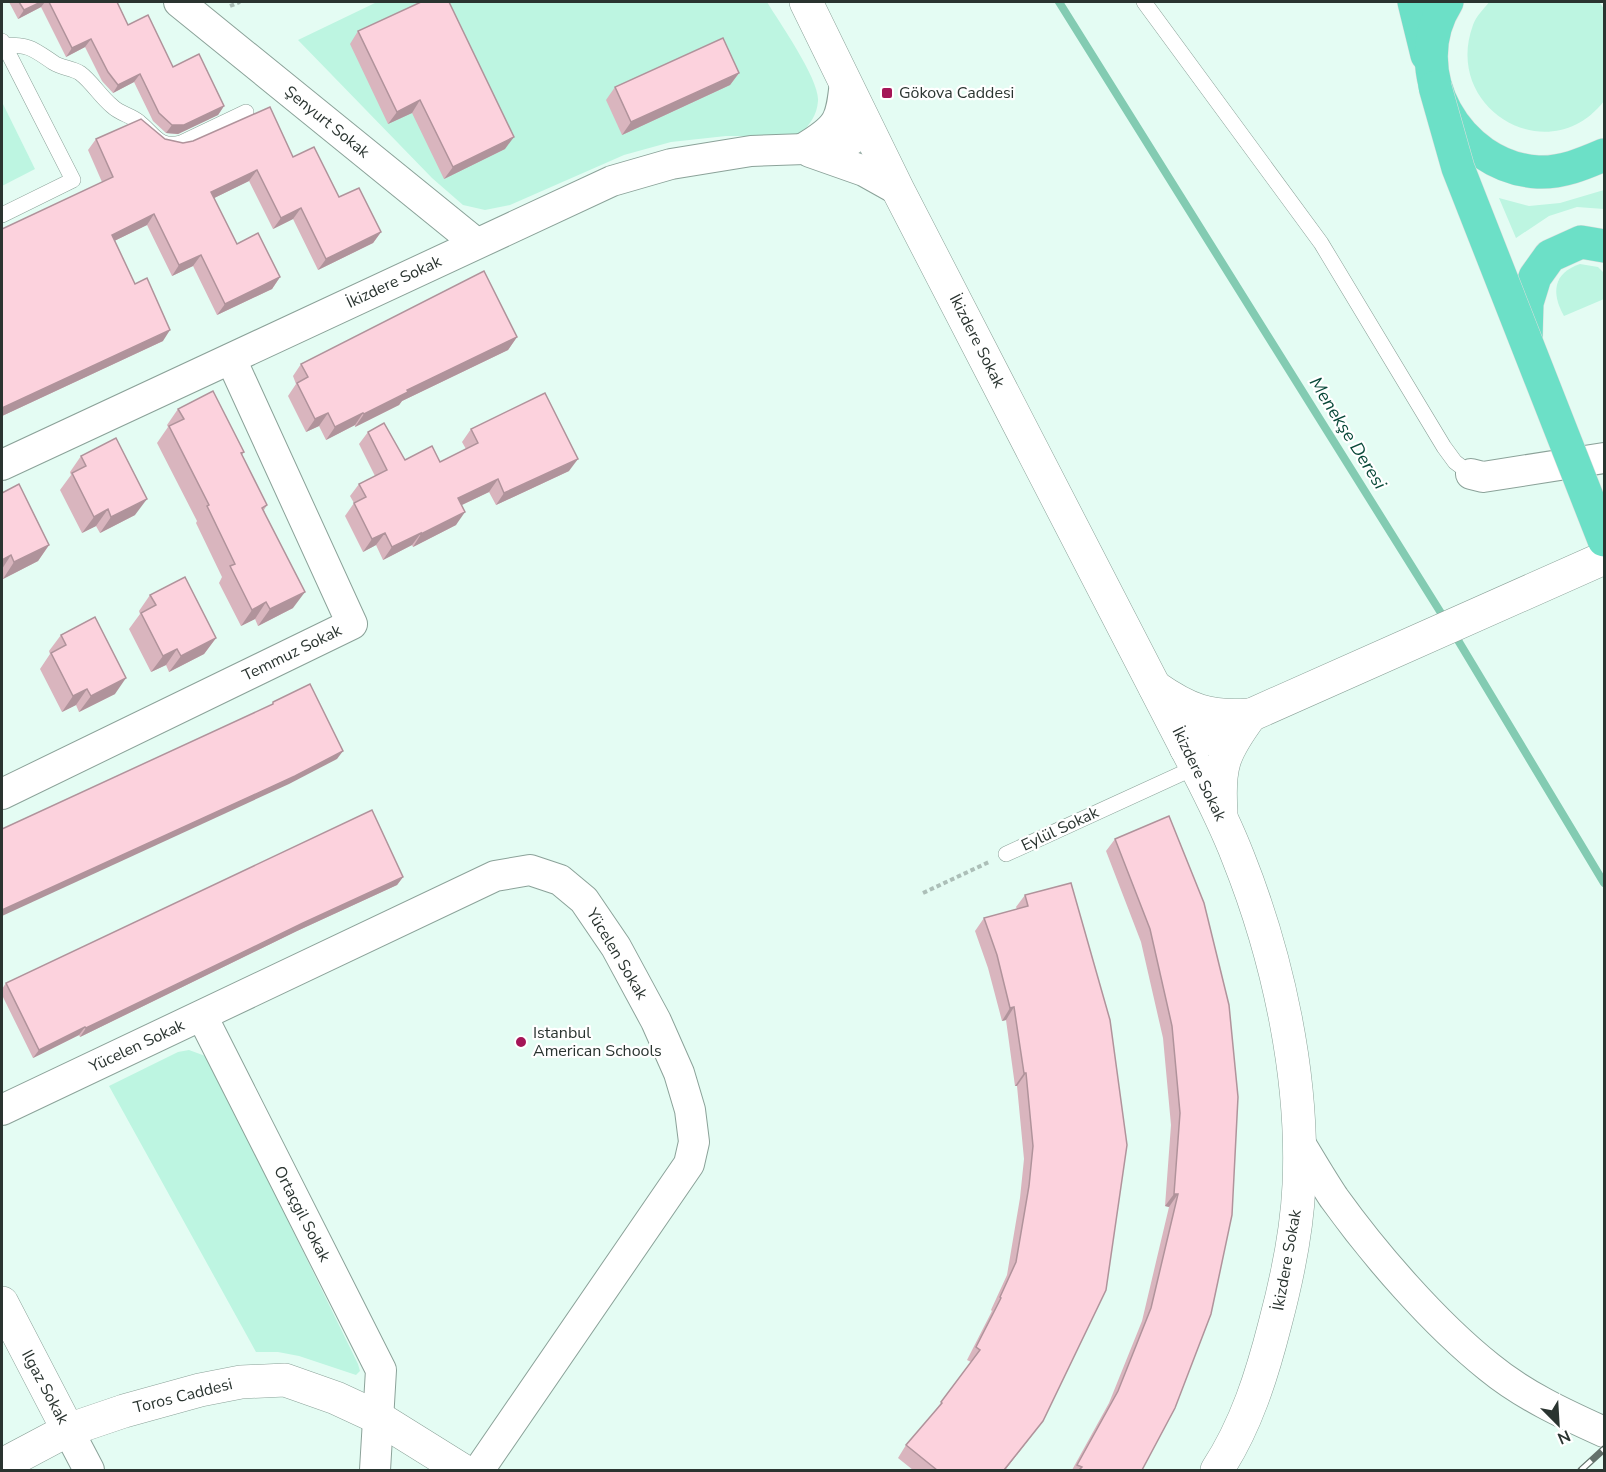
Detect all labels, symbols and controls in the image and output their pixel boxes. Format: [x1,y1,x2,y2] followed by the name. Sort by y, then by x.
[280,81,375,164] street label: Şenyurt Sokak
[899,82,1014,104] place label: Gökova Caddesi
[880,86,894,100] marker: Gökova Caddesi
[343,250,446,314] street label: İkizdere Sokak
[944,290,1010,392] street label: İkizdere Sokak
[1304,372,1393,494] water label: Menekşe Deresi
[239,619,346,687] street label: Temmuz Sokak
[1167,723,1232,826] street label: İkizdere Sokak
[1018,801,1103,857] street label: Eylül Sokak
[581,903,653,1005] street label: Yücelen Sokak
[85,1014,189,1078] street label: Yücelen Sokak
[533,1022,662,1062] place label: Istanbul American Schools
[514,1035,528,1049] marker: Istanbul American Schools
[268,1162,336,1267] street label: Ortaçgil Sokak
[1267,1207,1307,1312] street label: İkizdere Sokak
[16,1346,74,1429] street label: Ilgaz Sokak
[131,1373,235,1419] street label: Toros Caddesi
[1528,1394,1588,1454] north arrow
[1554,1424,1574,1449] text: N

